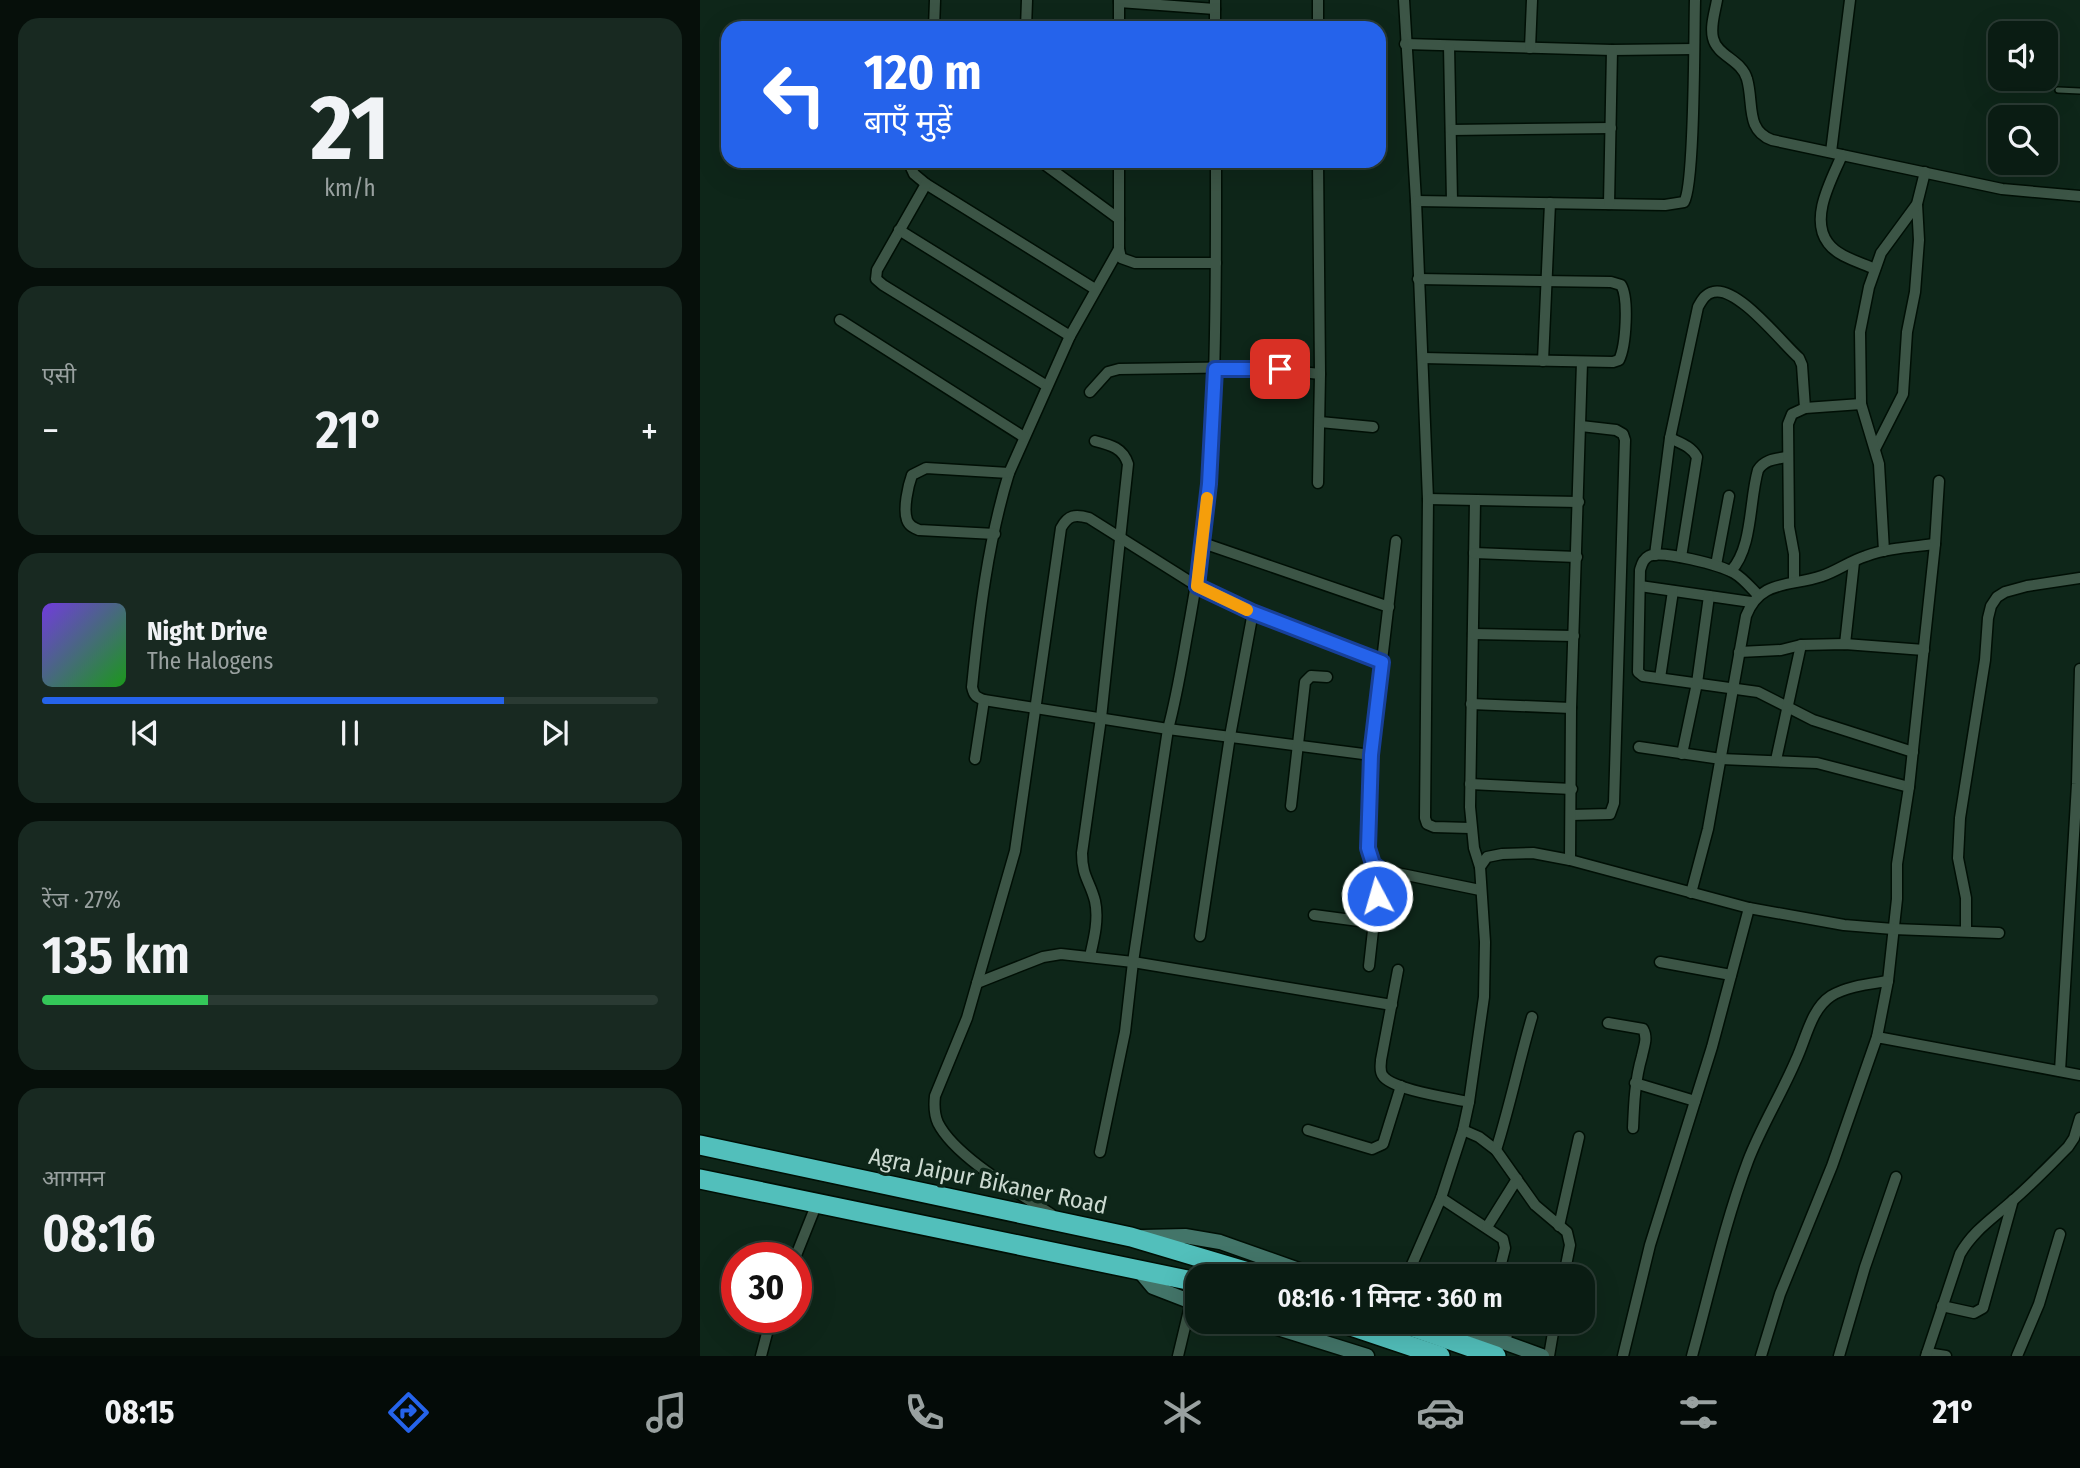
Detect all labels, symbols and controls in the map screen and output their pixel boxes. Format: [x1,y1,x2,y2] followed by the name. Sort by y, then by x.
[1988,21,2058,175] map controls
[1988,21,2058,91] button: sound
[864,43,982,102] text: 120 m
[749,49,840,140] icon: left
[310,74,390,183] text: 21
[864,103,952,141] text: बाएँ मुड़ें
[1988,105,2058,175] button: search
[324,174,376,202] text: km/h
[1250,339,1310,399] pin
[1261,350,1299,388] icon: arrive
[42,361,76,389] text: एसी
[315,399,384,462] text: 21°
[42,408,59,454] text: −
[641,408,658,454] text: +
[147,616,267,647] text: Night Drive
[147,647,273,675] text: The Halogens
[126,714,164,752] icon: previous
[331,714,369,752] icon: pause
[536,714,574,752] icon: next
[1340,859,1414,933] position arrow
[42,886,121,914] text: रेंज · 27%
[42,924,190,987] text: 135 km
[866,1142,1110,1220] street label: Agra Jaipur Bikaner Road
[42,1164,105,1192] text: आगमन
[42,1202,156,1265] text: 08:16
[721,1242,812,1333] speed limit sign: 30
[1277,1283,1503,1314] text: 08:16 · 1 मिनट · 360 m
[384,1388,433,1437] icon: directions
[642,1388,691,1437] icon: music
[900,1388,949,1437] icon: phone
[1158,1388,1207,1437] icon: climate
[1416,1388,1465,1437] icon: car
[1674,1388,1723,1437] icon: filters
[105,1393,174,1431] text: 08:15
[1933,1393,1975,1431] text: 21°

